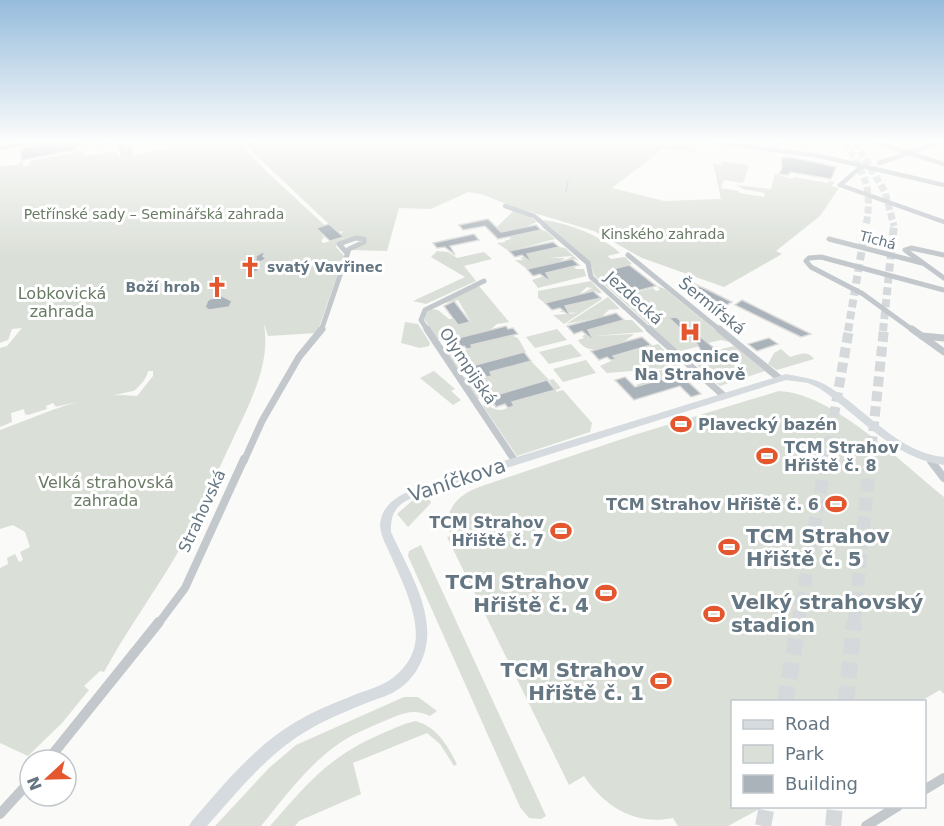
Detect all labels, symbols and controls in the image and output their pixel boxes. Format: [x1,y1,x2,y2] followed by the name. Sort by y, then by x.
[24,206,284,222] park label: Petřínské sady – Seminářská zahrada
[601,226,725,242] park label: Kinského zahrada
[857,227,898,253] street label: Tichá
[238,255,262,279] church icon: svatý Vavřinec
[267,259,383,275] place label: svatý Vavřinec
[601,267,667,329] street label: Jezdecká
[675,273,749,339] street label: Šermířská
[205,275,229,299] church icon: Boží hrob
[125,279,200,295] place label: Boží hrob
[18,284,106,321] park label: Lobkovická zahrada
[678,320,702,344] hospital icon: Nemocnice Na Strahově
[435,324,501,408] street label: Olympijská
[634,347,746,384] place label: Nemocnice Na Strahově
[669,412,693,436] sports icon: Plavecký bazén
[698,415,837,434] place label: Plavecký bazén
[784,438,899,475] place label: TCM Strahov Hřiště č. 8
[755,444,779,468] sports icon: TCM Strahov Hřiště č. 8
[405,453,509,507] street label: Vaníčkova
[175,466,229,556] street label: Strahovská
[38,473,174,510] park label: Velká strahovská zahrada
[824,492,848,516] sports icon: TCM Strahov Hřiště č. 6
[606,495,819,514] place label: TCM Strahov Hřiště č. 6
[429,513,545,550] place label: TCM Strahov Hřiště č. 7
[549,519,573,543] sports icon: TCM Strahov Hřiště č. 7
[746,524,890,571] place label: TCM Strahov Hřiště č. 5
[717,535,741,559] sports icon: TCM Strahov Hřiště č. 5
[445,570,589,617] place label: TCM Strahov Hřiště č. 4
[594,581,618,605] sports icon: TCM Strahov Hřiště č. 4
[731,590,923,637] place label: Velký strahovský stadion
[702,602,726,626] sports icon: Velký strahovský stadion
[500,658,644,705] place label: TCM Strahov Hřiště č. 1
[649,669,673,693] sports icon: TCM Strahov Hřiště č. 1
[731,700,926,808] legend
[785,713,830,734] text: Road
[785,743,824,764] text: Park
[18,748,78,808] north arrow
[785,773,858,794] text: Building
[23,774,46,793] text: N

